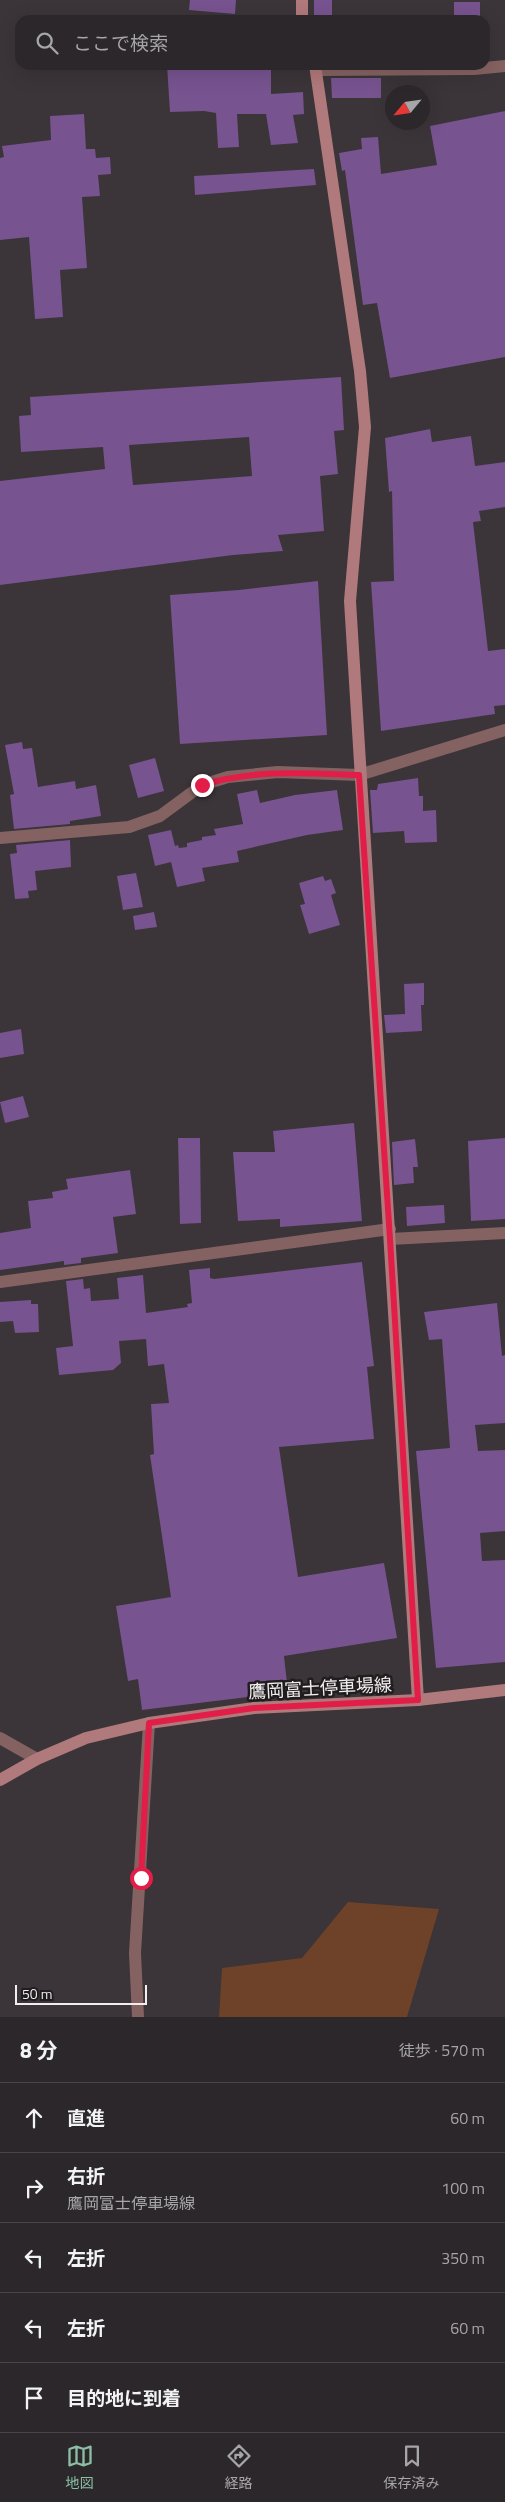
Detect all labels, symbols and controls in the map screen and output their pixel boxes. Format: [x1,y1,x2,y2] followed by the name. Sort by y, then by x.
[15,15,490,70] search box
[73,28,168,57] text: ここで検索
[33,29,61,57] icon: search
[385,85,430,130] north arrow
[191,774,214,797] route end
[247,1671,393,1705] street label: 鷹岡富士停車場線
[130,1867,153,1890] route start
[15,1982,148,2005] scale bar
[22,1983,52,2004] text: 50 m
[20,2034,57,2066] text: 8 分
[399,2038,485,2062] text: 徒歩 · 570 m
[67,2103,105,2132] text: 直進
[20,2104,48,2132] icon: ahead
[450,2106,485,2130] text: 60 m
[67,2161,105,2190] text: 右折
[20,2174,48,2202] icon: right
[441,2176,485,2200] text: 100 m
[67,2191,195,2215] text: 鷹岡富士停車場線
[67,2243,105,2272] text: 左折
[20,2244,48,2272] icon: left
[441,2246,485,2270] text: 350 m
[67,2313,105,2342] text: 左折
[20,2314,48,2342] icon: left
[450,2316,485,2340] text: 60 m
[67,2383,181,2412] text: 目的地に到着
[20,2384,48,2412] icon: arrive
[66,2442,94,2493] tab: 地図
[225,2442,253,2493] tab: 経路
[384,2442,440,2493] tab: 保存済み

